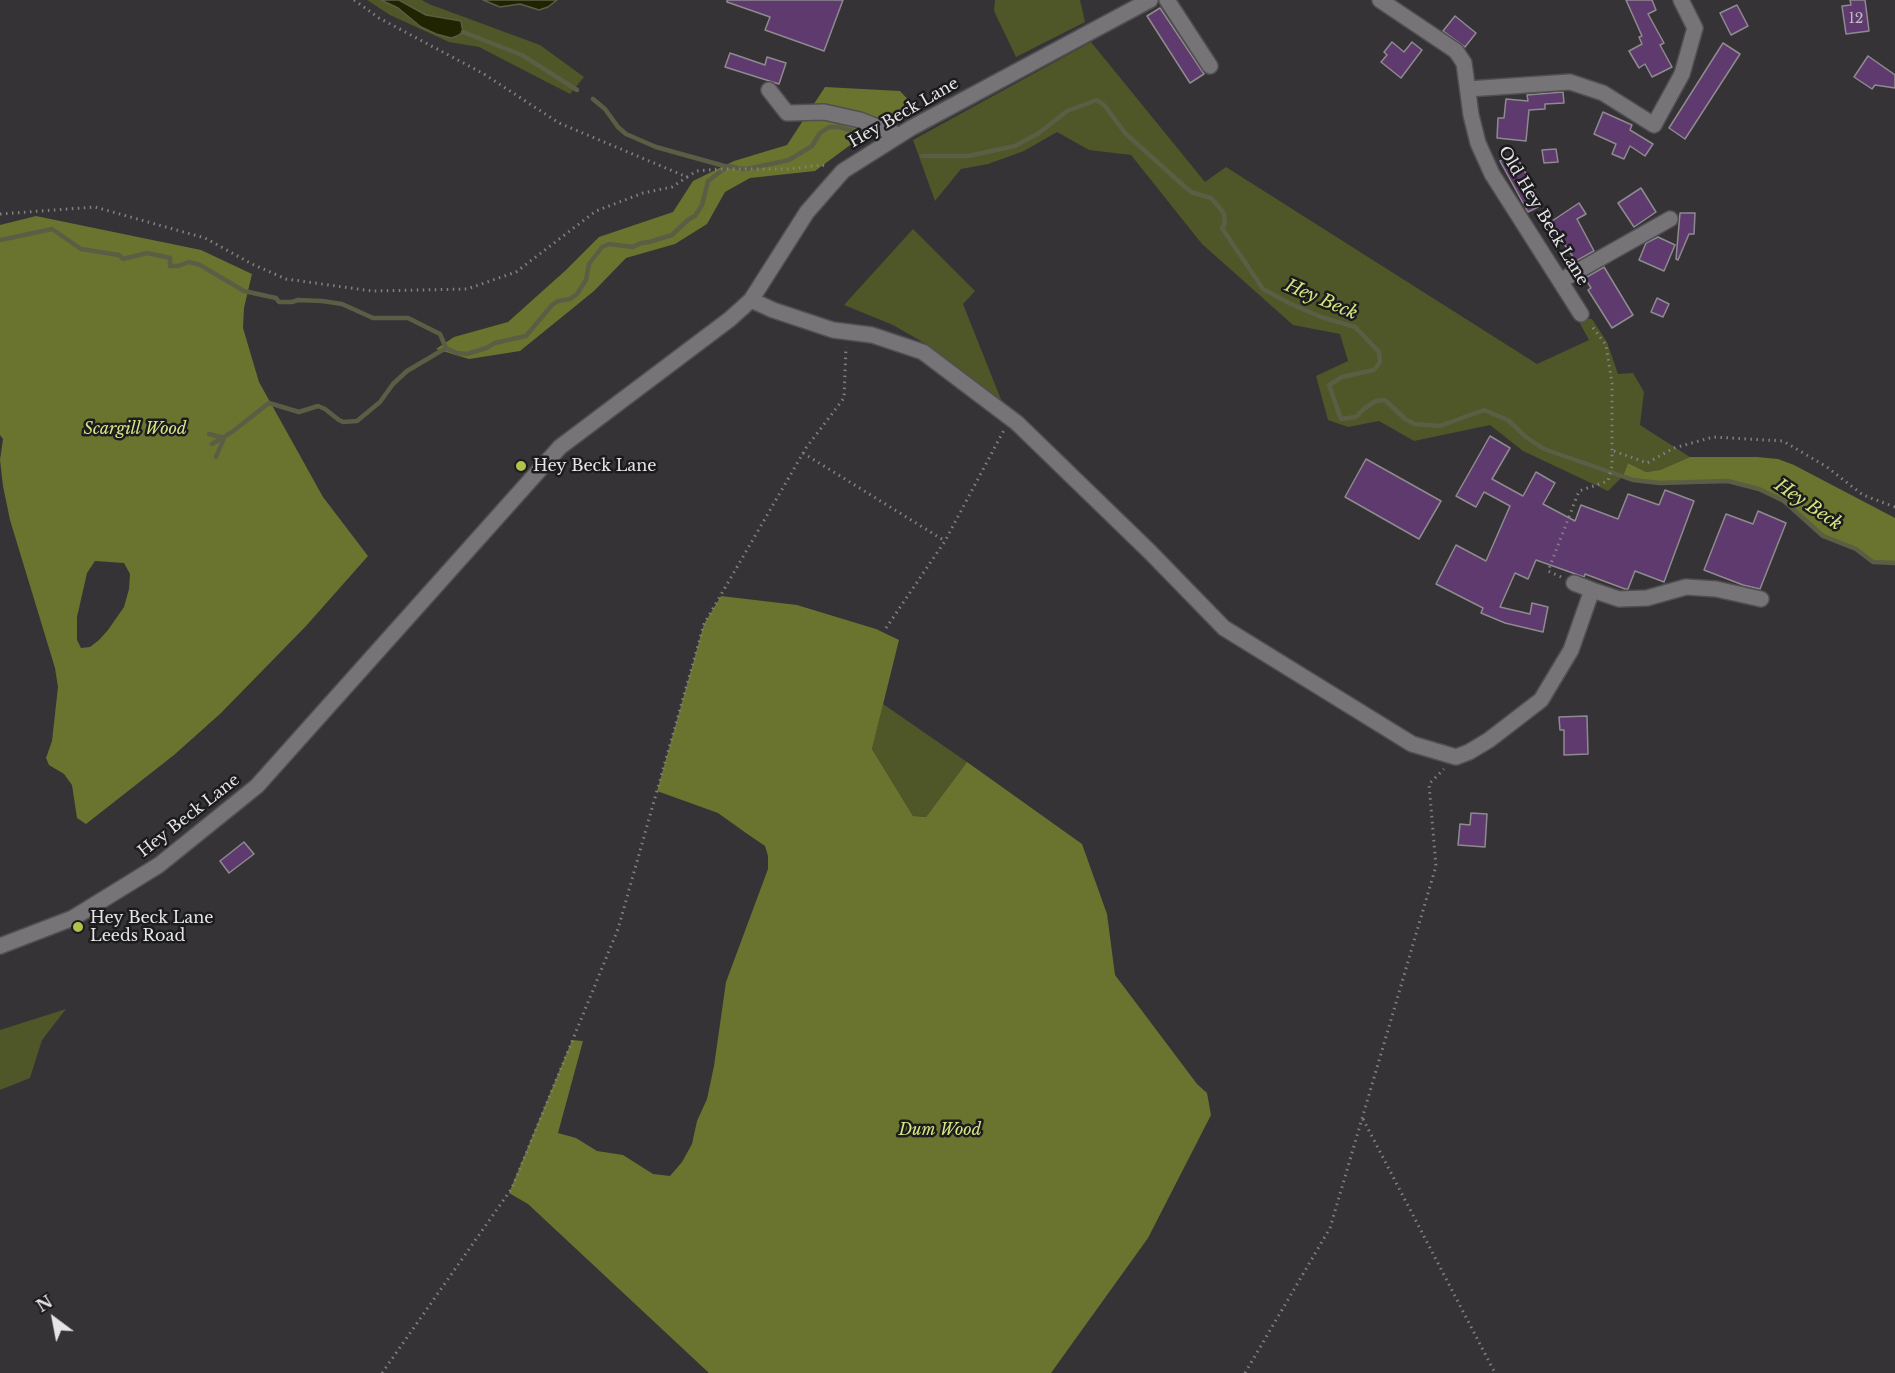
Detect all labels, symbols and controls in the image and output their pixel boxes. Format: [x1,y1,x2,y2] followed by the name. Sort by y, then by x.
[1849,11,1863,27] house number: 12
[846,74,962,152] street label: Hey Beck Lane
[1494,143,1592,289] street label: Old Hey Beck Lane
[1281,275,1361,325] water label: Hey Beck
[83,419,187,439] park label: Scargill Wood
[533,456,656,476] place label: Hey Beck Lane
[514,459,528,473] marker: Hey Beck Lane
[1770,475,1846,535] water label: Hey Beck
[134,770,244,862] street label: Hey Beck Lane
[90,908,213,946] place label: Hey Beck Lane Leeds Road
[71,920,85,934] marker: Hey Beck Lane Leeds Road
[899,1120,981,1140] park label: Dum Wood
[24,1289,84,1349] north arrow
[33,1291,56,1316] text: N

